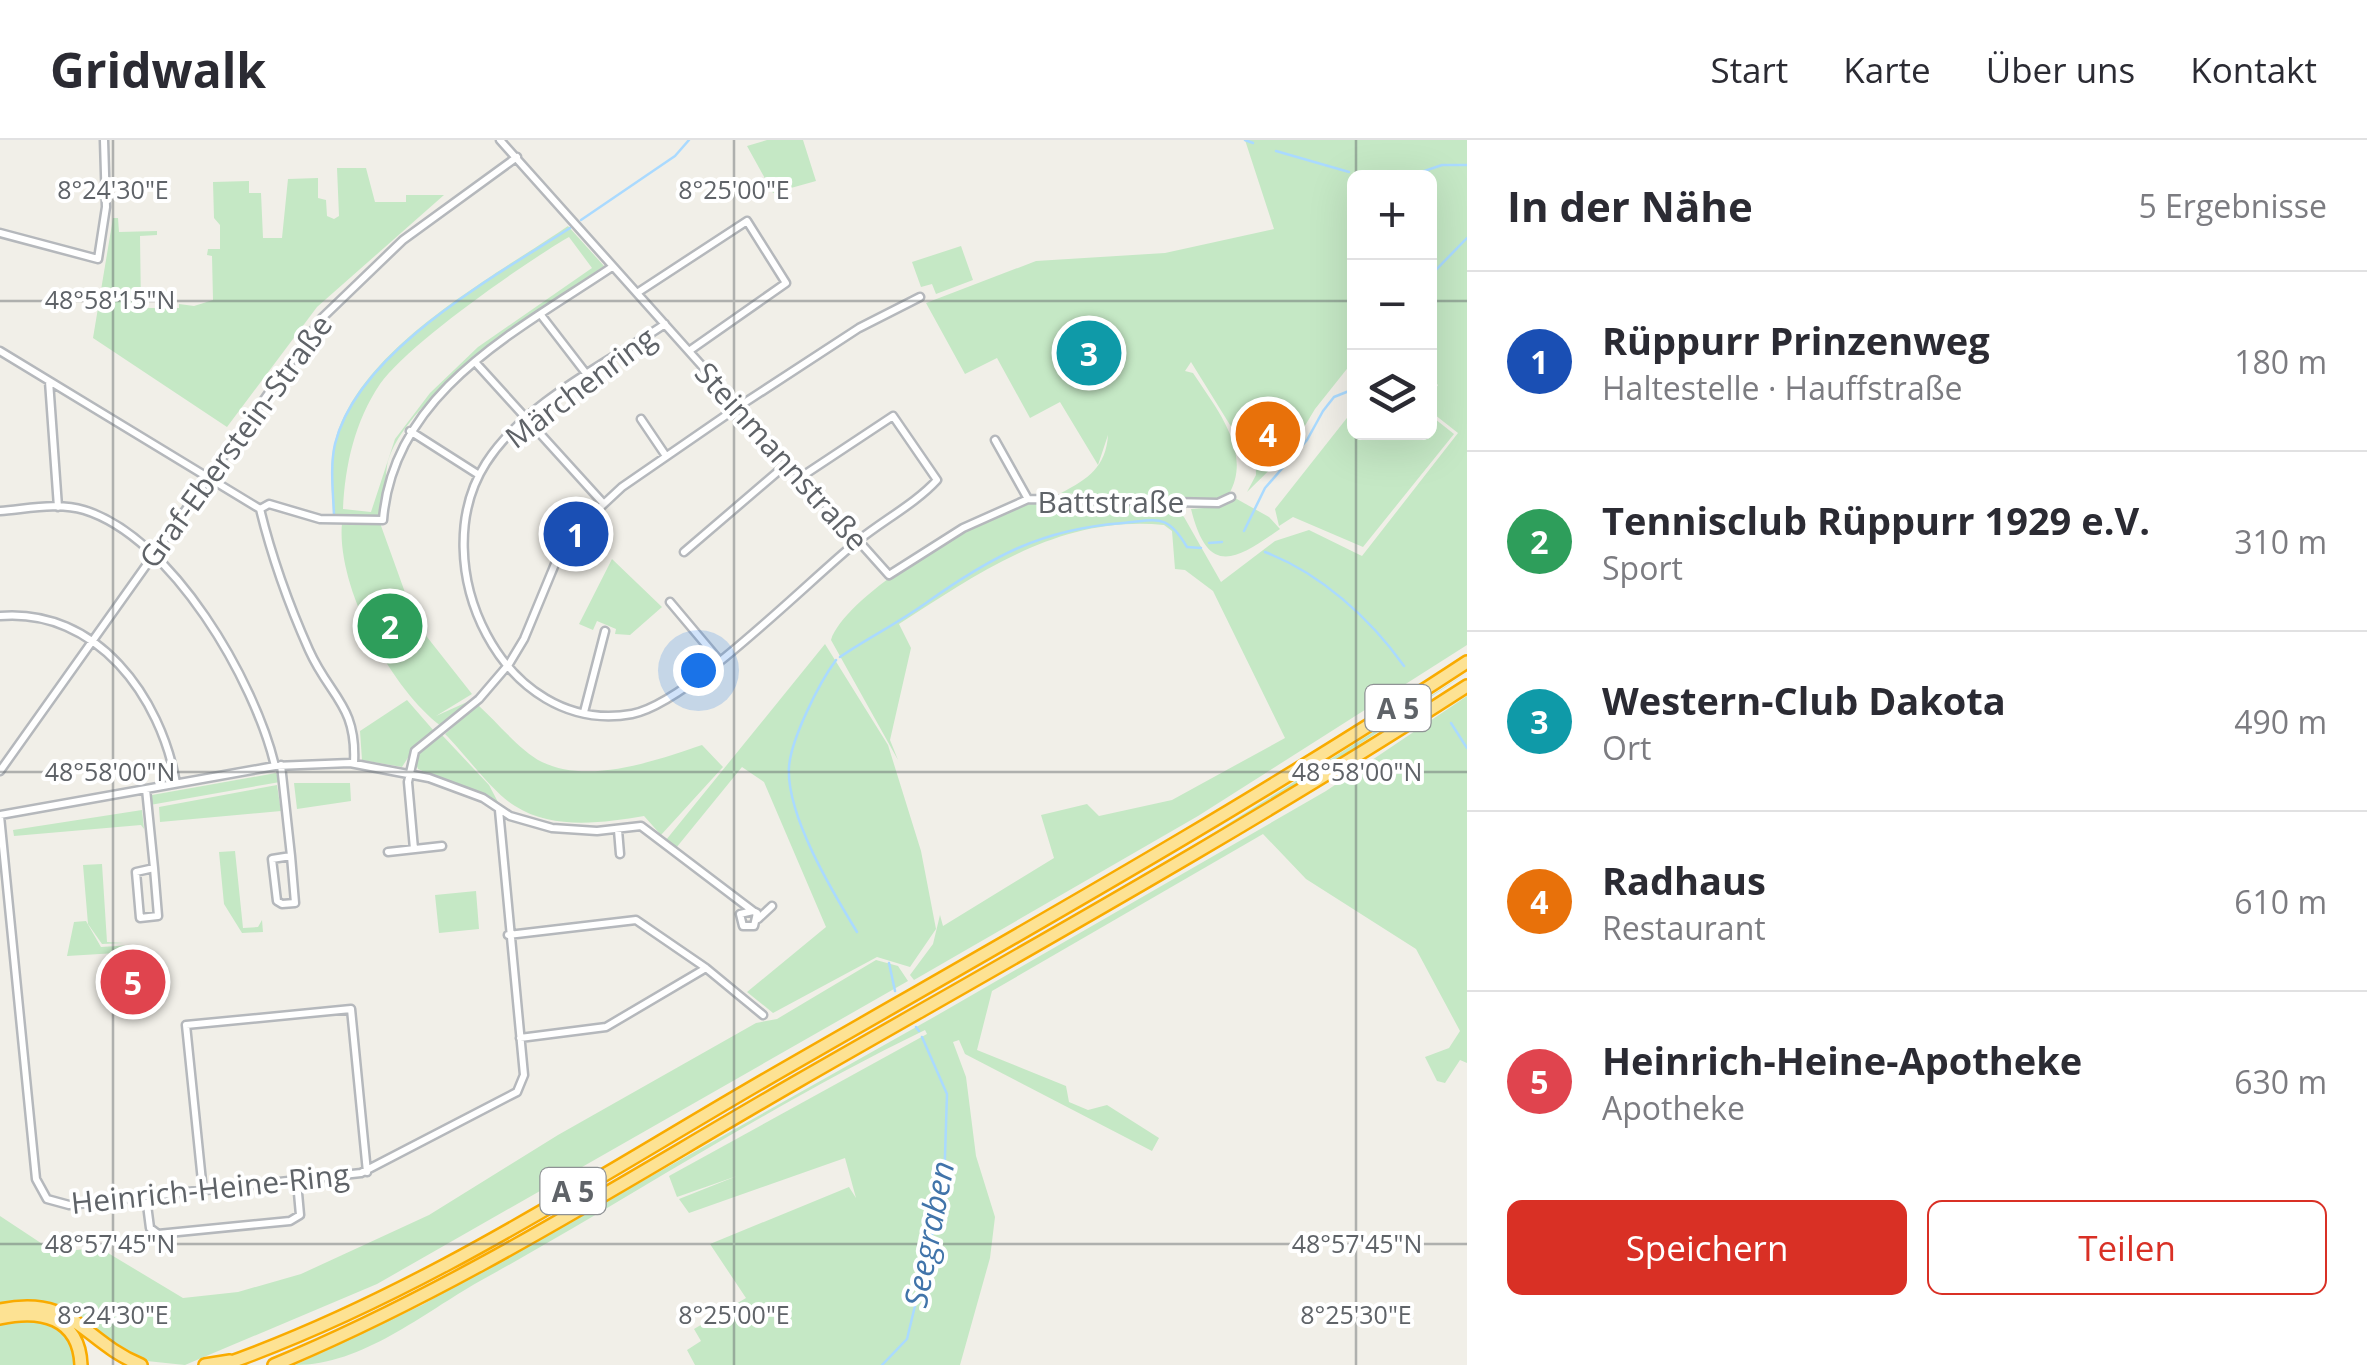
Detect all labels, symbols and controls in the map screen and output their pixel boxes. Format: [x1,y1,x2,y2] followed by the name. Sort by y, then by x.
[50,37,266,102] text: Gridwalk
[1710,46,1788,93] text: Start
[1843,46,1931,93] text: Karte
[1986,46,2135,93] text: Über uns
[2190,46,2317,93] text: Kontakt
[1347,170,1437,440] map controls
[1347,170,1437,260] button: +
[57,172,169,206] text: 8°24'30"E
[678,172,790,206] text: 8°25'00"E
[1507,177,1753,234] text: In der Nähe
[2138,184,2327,227] text: 5 Ergebnisse
[1347,260,1437,350] button: −
[45,282,175,316] text: 48°58'15"N
[129,306,341,576] street label: Graf-Eberstein-Straße
[1602,314,1990,366] text: Rüppurr Prinzenweg
[1056,316,1122,390] pin: 3
[496,317,664,457] street label: Märchenring
[1530,340,1549,383] text: 1
[2234,340,2327,383] text: 180 m
[1347,350,1437,440] button: layers
[686,353,878,559] street label: Steinmannstraße
[1602,366,1963,409] text: Haltestelle · Hauffstraße
[1236,396,1300,472] pin: 4
[1038,481,1184,522] street label: Battstraße
[1602,494,2150,546] text: Tennisclub Rüppurr 1929 e.V.
[544,496,608,572] pin: 1
[1530,520,1549,563] text: 2
[2234,520,2327,563] text: 310 m
[1602,546,1683,589] text: Sport
[358,588,422,664] pin: 2
[673,645,724,696] your location
[1602,674,2006,726] text: Western-Club Dakota
[1366,685,1430,731] road number: A 5
[1530,700,1549,743] text: 3
[2234,700,2327,743] text: 490 m
[1602,726,1651,769] text: Ort
[45,754,175,788] text: 48°58'00"N
[1292,754,1422,788] text: 48°58'00"N
[1602,854,1766,906] text: Radhaus
[1530,880,1549,923] text: 4
[2234,880,2327,923] text: 610 m
[1602,906,1766,949] text: Restaurant
[100,944,166,1020] pin: 5
[1602,1034,2082,1086] text: Heinrich-Heine-Apotheke
[1530,1060,1549,1103] text: 5
[2234,1060,2327,1103] text: 630 m
[1602,1086,1745,1129] text: Apotheke
[69,1153,351,1223] street label: Heinrich-Heine-Ring
[893,1157,963,1311] water label: Seegraben
[540,1168,606,1214] road number: A 5
[1507,1200,1907,1295] button: Speichern
[1927,1200,2327,1295] button: Teilen
[45,1226,175,1260] text: 48°57'45"N
[1292,1226,1422,1260] text: 48°57'45"N
[57,1297,169,1331] text: 8°24'30"E
[678,1297,790,1331] text: 8°25'00"E
[1300,1297,1412,1331] text: 8°25'30"E

